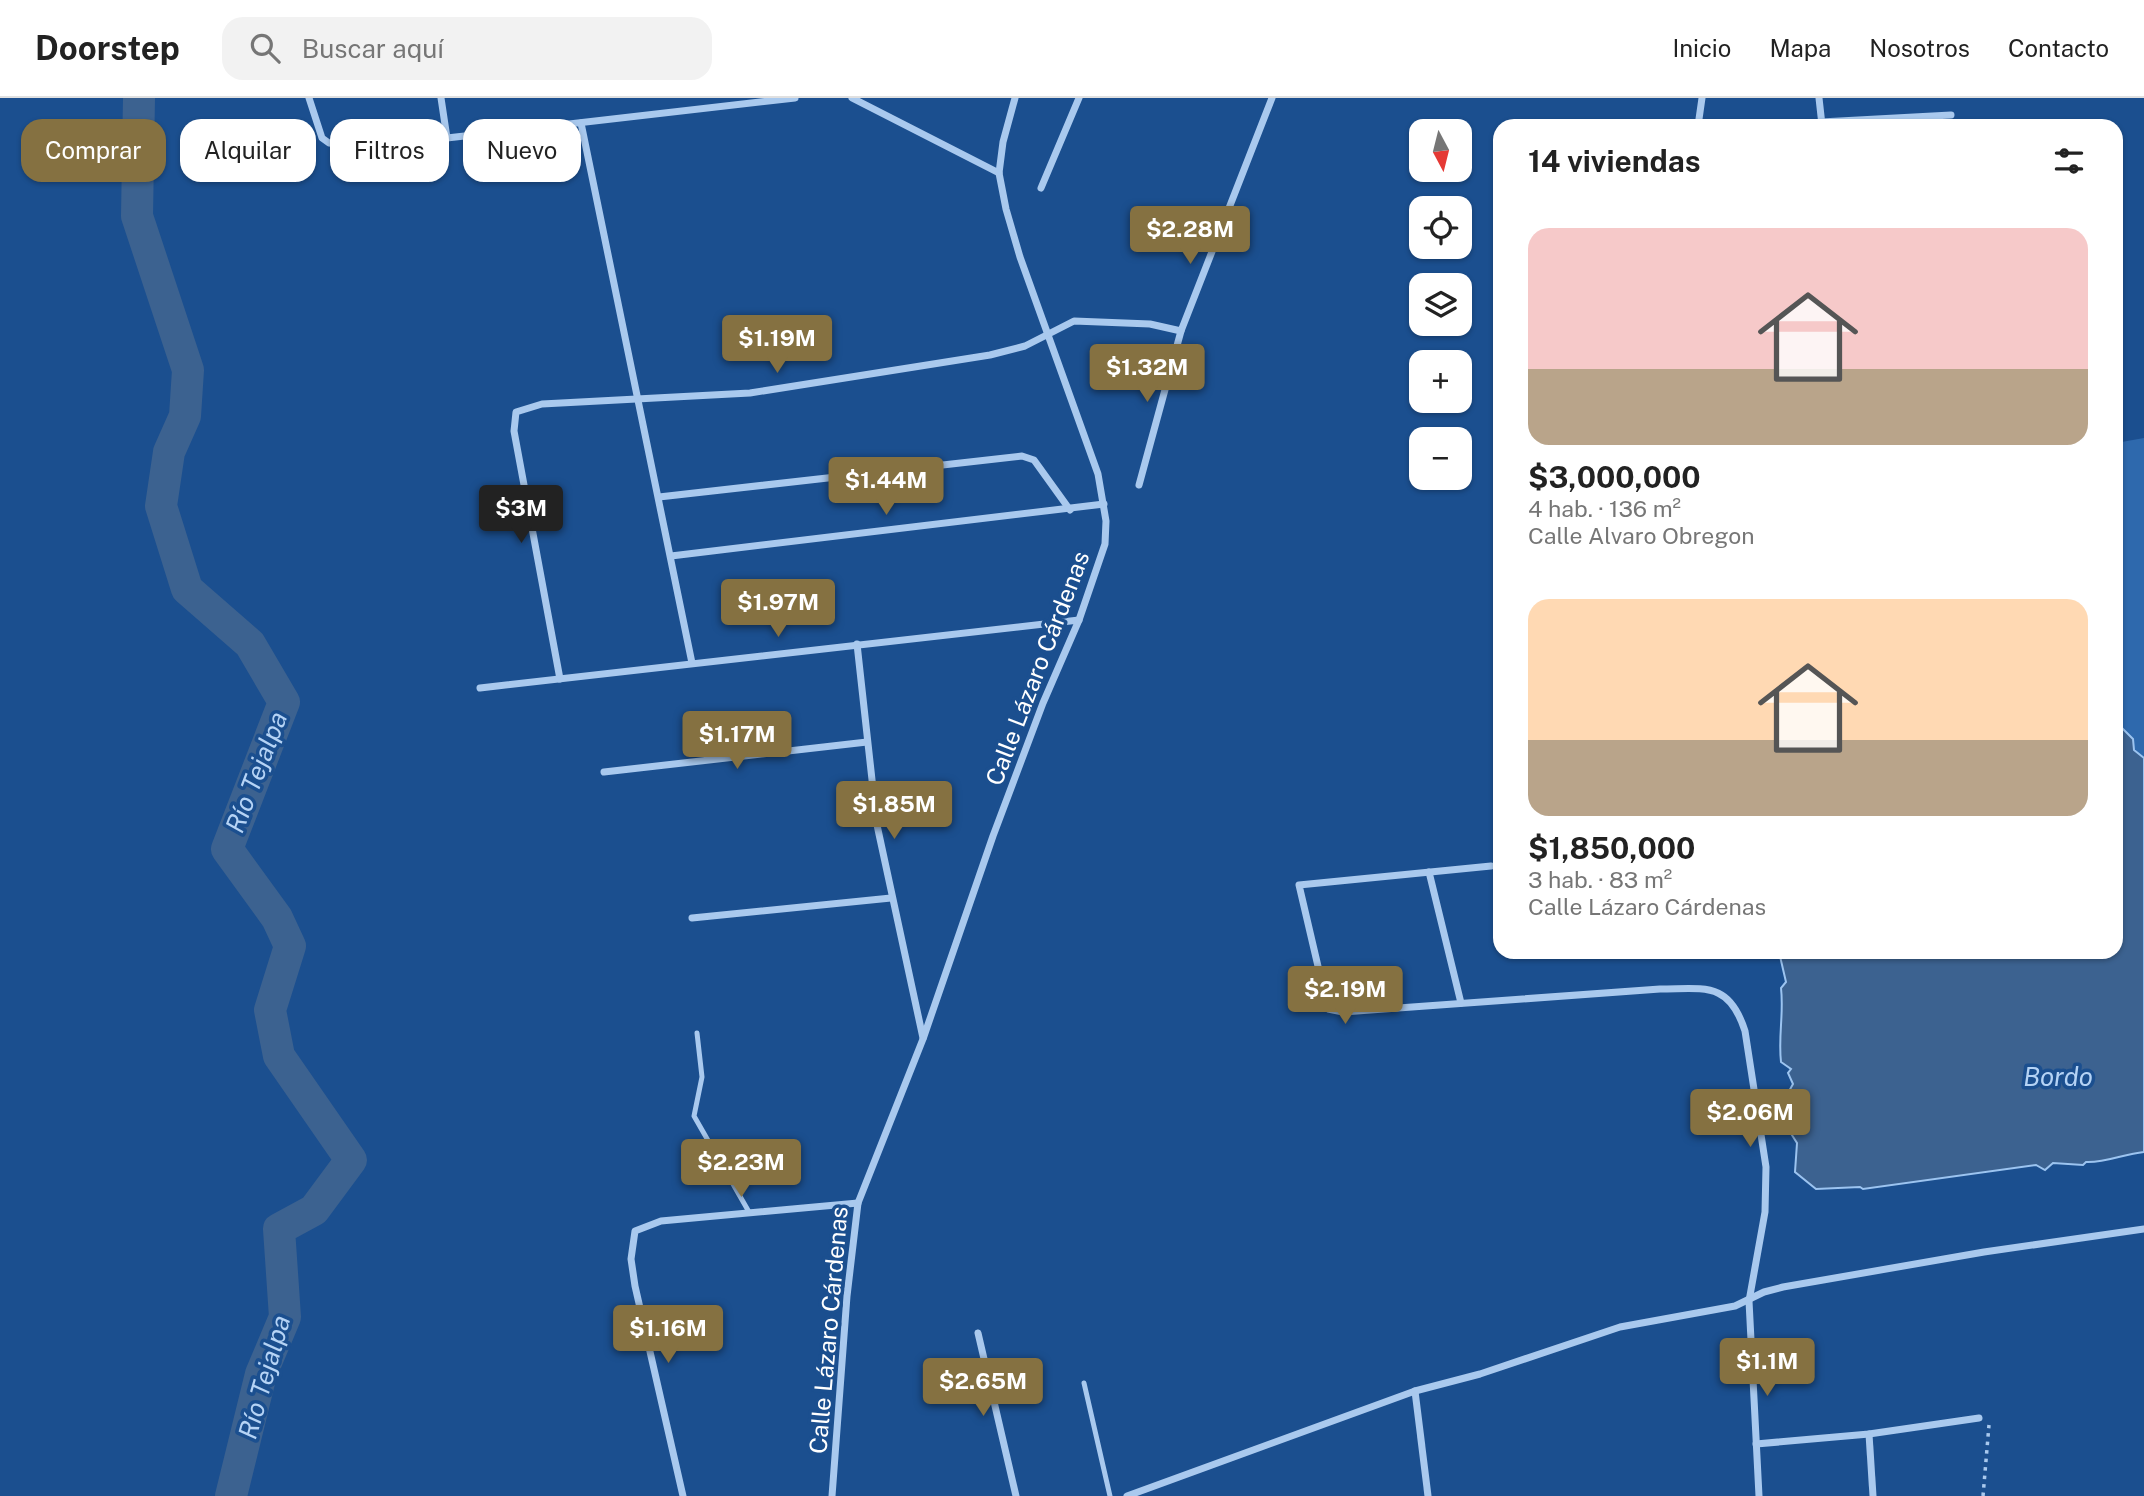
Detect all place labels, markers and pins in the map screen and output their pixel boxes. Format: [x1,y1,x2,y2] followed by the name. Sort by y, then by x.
[1133,206,1247,266] pin: $2.28M
[720,316,834,375] pin: $1.19M
[1090,344,1204,404] pin: $1.32M
[829,458,943,517] pin: $1.44M
[487,486,555,545] pin: $3M
[721,580,835,639] pin: $1.97M
[680,712,794,771] pin: $1.17M
[837,782,951,841] pin: $1.85M
[1288,967,1402,1026] pin: $2.19M
[1693,1090,1807,1149] pin: $2.06M
[684,1140,798,1199] pin: $2.23M
[611,1306,725,1365] pin: $1.16M
[1718,1338,1816,1398] pin: $1.1M
[926,1358,1040,1418] pin: $2.65M

